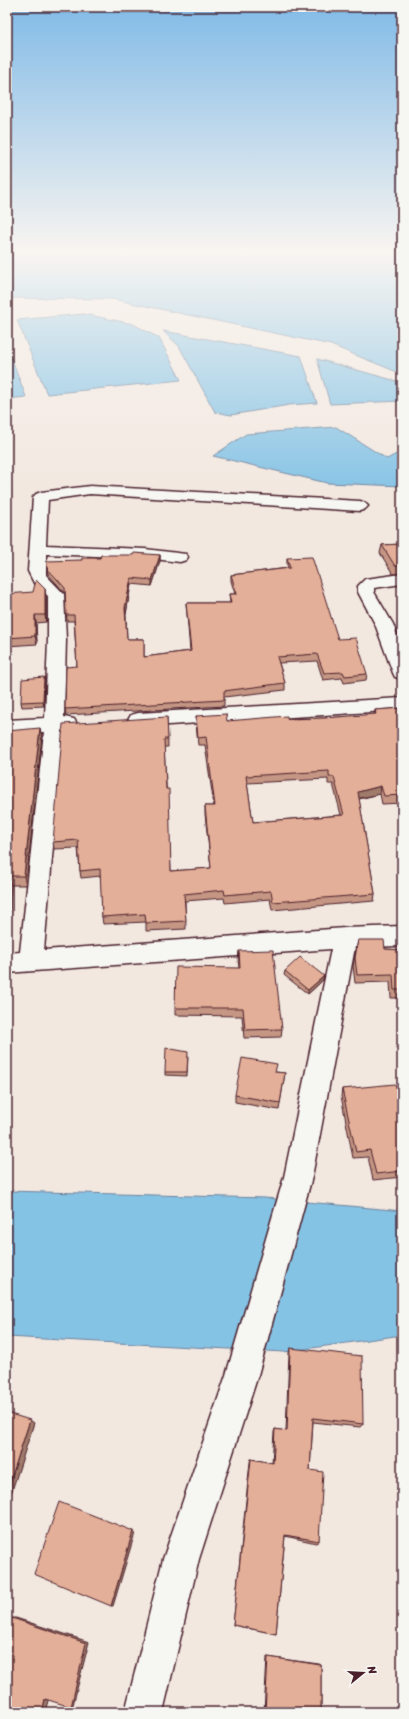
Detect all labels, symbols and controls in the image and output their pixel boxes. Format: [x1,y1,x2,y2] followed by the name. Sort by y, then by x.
[343,1653,383,1693] north arrow
[362,1663,382,1677] text: N

